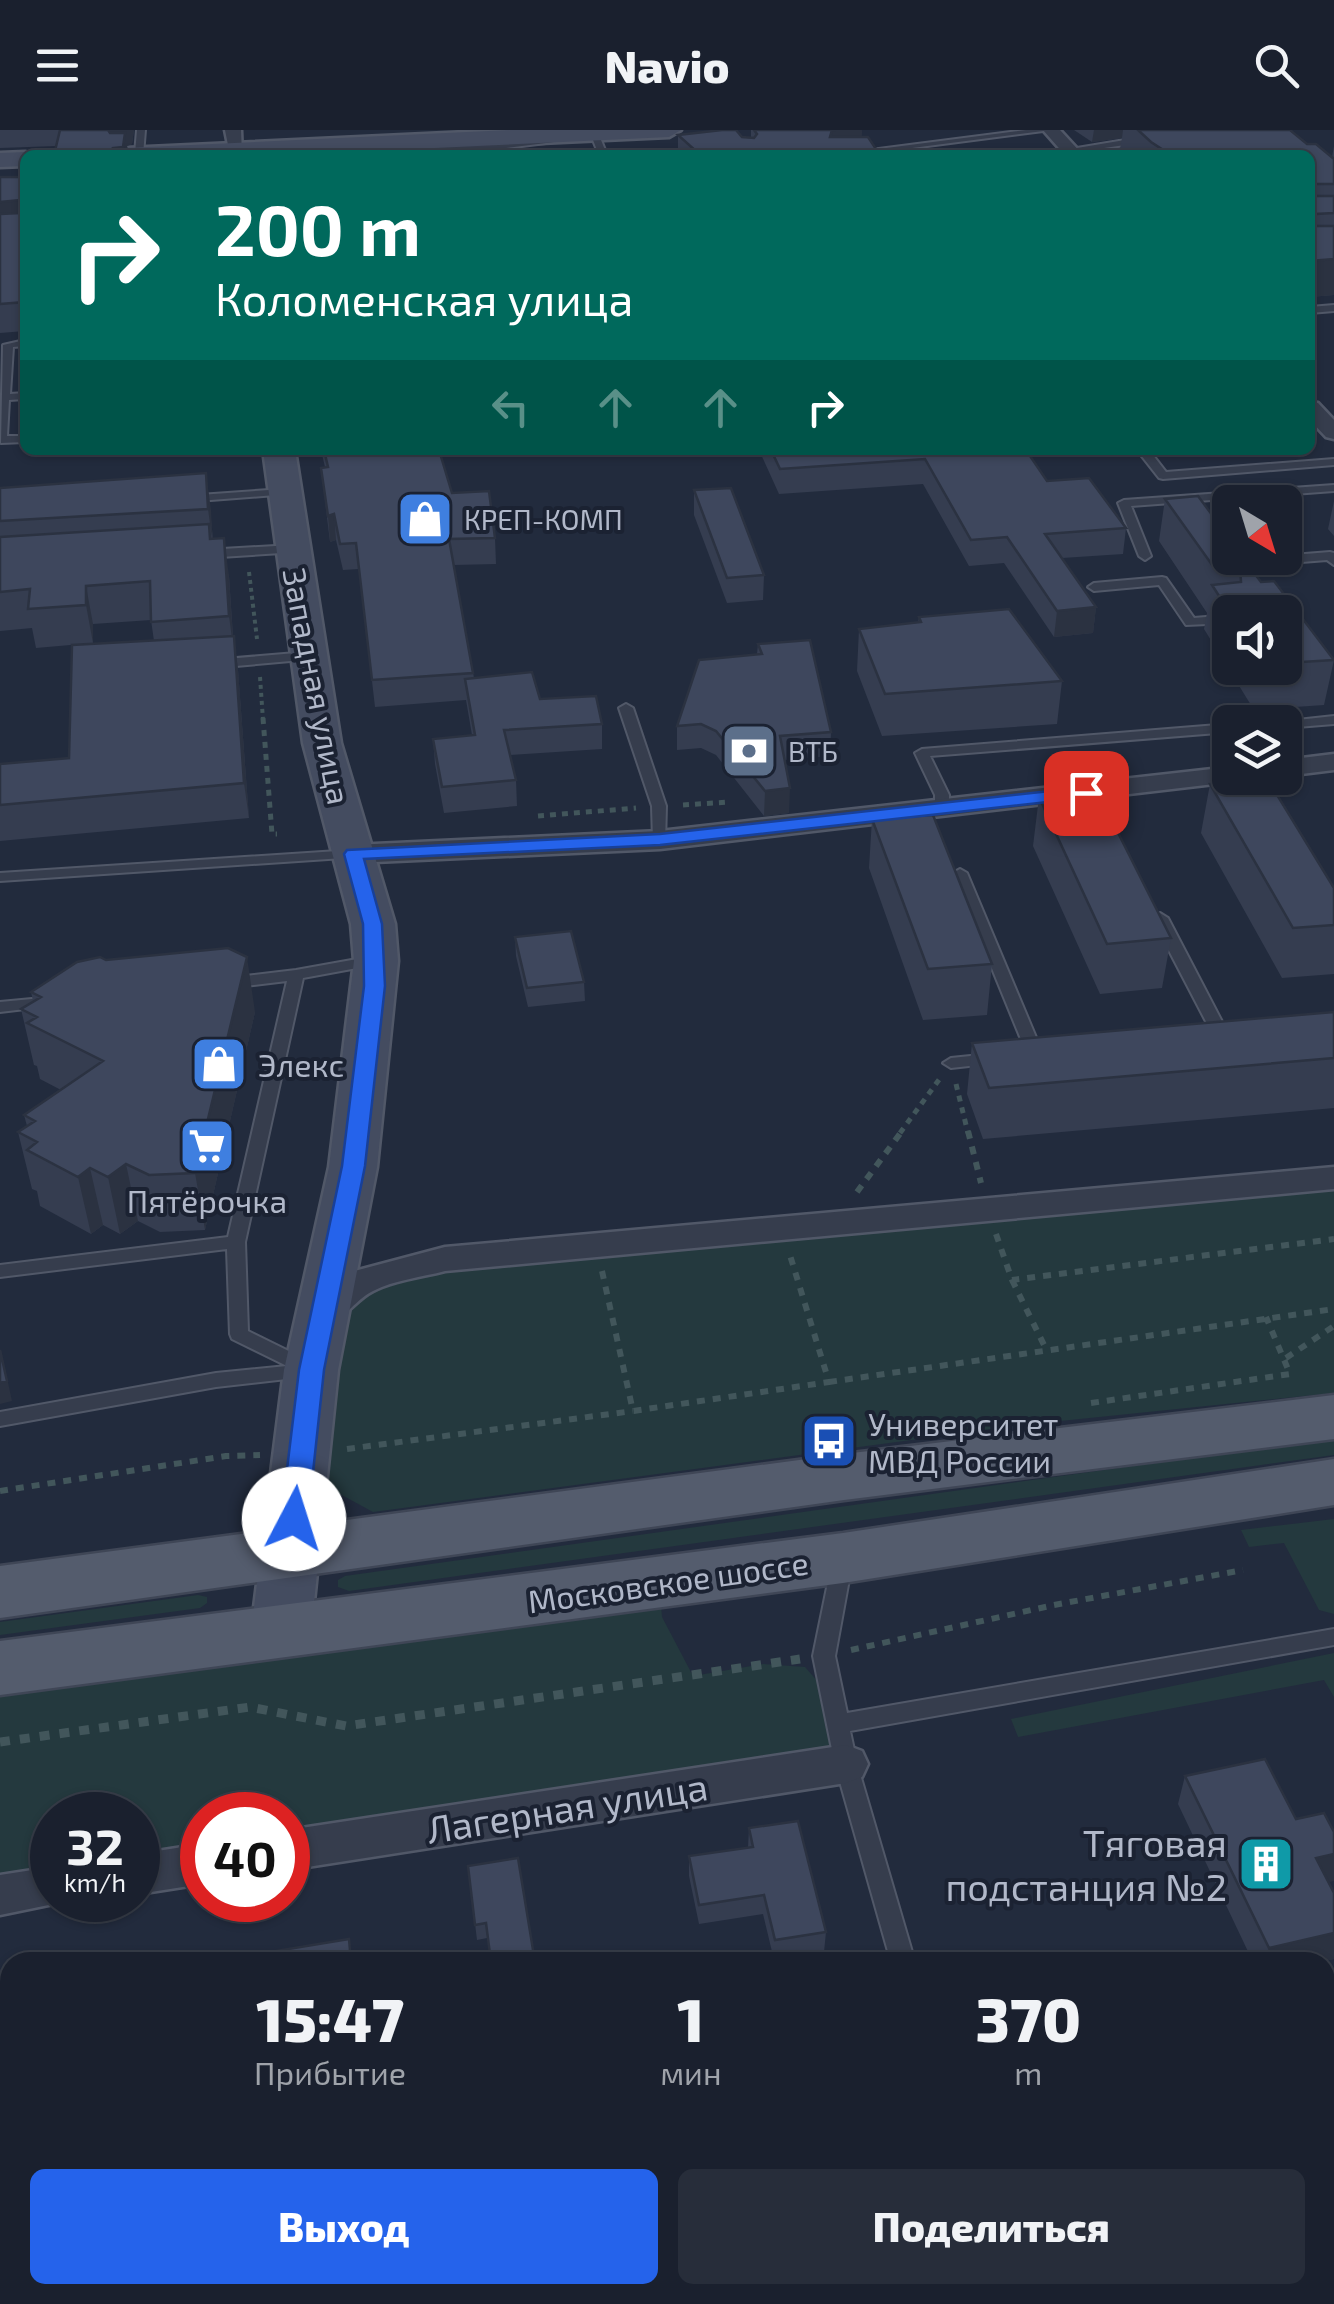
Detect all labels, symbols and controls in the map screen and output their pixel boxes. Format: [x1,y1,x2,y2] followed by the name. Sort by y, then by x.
[30,38,85,93] icon: menu
[604,38,730,92] text: Navio
[1249,38,1304,93] icon: search
[215,186,421,270] text: 200 m
[50,190,180,320] icon: right
[215,271,633,325] text: Коломенская улица
[483,380,538,435] icon: left
[588,380,643,435] icon: ahead
[693,380,748,435] icon: ahead
[798,380,853,435] icon: right
[1212,485,1302,575] north arrow
[1212,485,1302,795] map controls
[395,489,455,549] shop icon: КРЕП-КОМП
[464,502,623,536] place label: КРЕП-КОМП
[275,564,360,808] street label: Западная улица
[1212,595,1302,685] button: sound
[1212,705,1302,795] button: layers
[719,721,779,781] bank icon: ВТБ
[788,734,838,768] place label: ВТБ
[1044,751,1129,836] pin
[1059,766,1114,821] icon: arrive
[189,1034,249,1094] shop icon: Элекс
[258,1045,344,1083] place label: Элекс
[177,1116,237,1176] supermarket icon: Пятёрочка
[127,1181,287,1219] place label: Пятёрочка
[868,1404,1058,1479] place label: Университет МВД России
[799,1411,859,1471] bus stop icon: Университет МВД России
[242,1467,346,1571] position arrow
[525,1543,811,1619] street label: Московское шоссе
[423,1762,711,1852] street label: Лагерная улица
[180,1792,310,1922] speed limit sign: 40
[66,1815,124,1875] text: 32
[945,1819,1227,1909] place label: Тяговая подстанция №2
[1236,1834,1296,1894] building icon: Тяговая подстанция №2
[64,1867,126,1897] text: km/h
[256,1982,404,2054] text: 15:47
[677,1982,704,2054] text: 1
[976,1982,1081,2054] text: 370
[254,2053,406,2091] text: Прибытие
[660,2053,722,2091] text: мин
[1014,2053,1042,2091] text: m
[30,2169,658,2284] button: Выход
[678,2169,1305,2284] button: Поделиться

